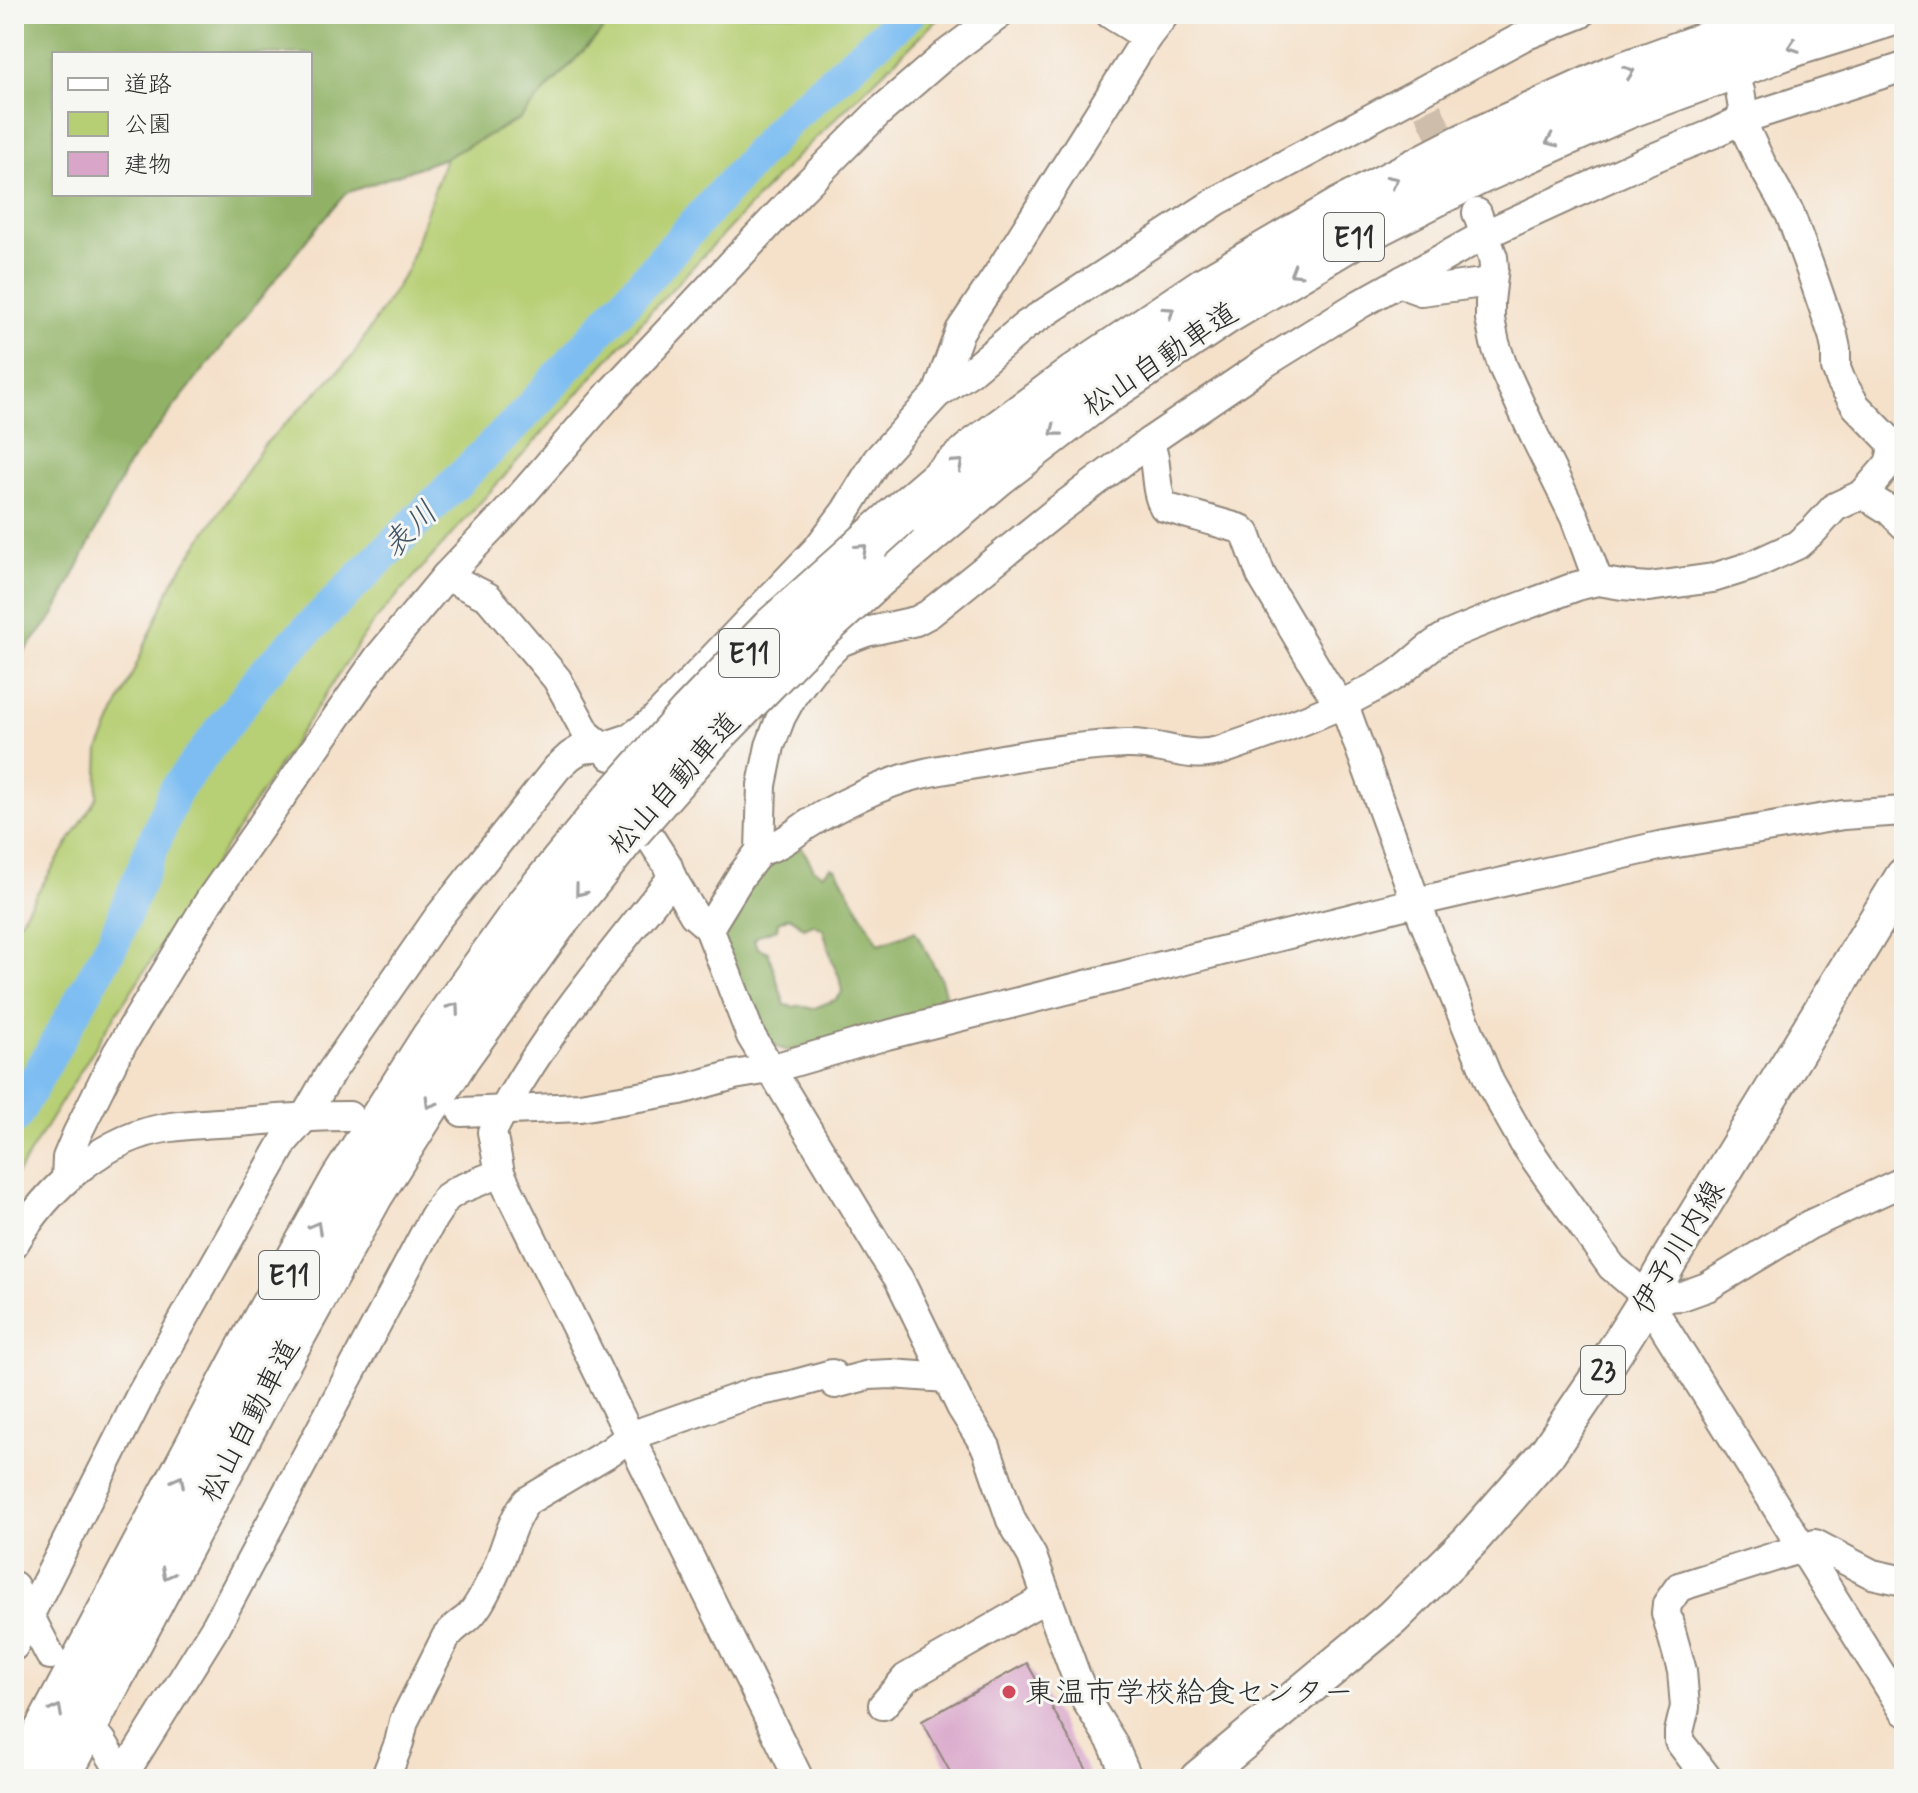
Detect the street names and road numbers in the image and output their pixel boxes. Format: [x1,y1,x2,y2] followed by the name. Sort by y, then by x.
[1324,213,1384,261] road number: E11
[1075,294,1246,427] street label: 松山自動車道
[719,629,779,677] road number: E11
[600,704,750,864] street label: 松山自動車道
[1624,1173,1735,1322] street label: 伊予川内線
[259,1251,319,1299] road number: E11
[191,1332,310,1509] street label: 松山自動車道
[1581,1346,1625,1394] road number: 23

